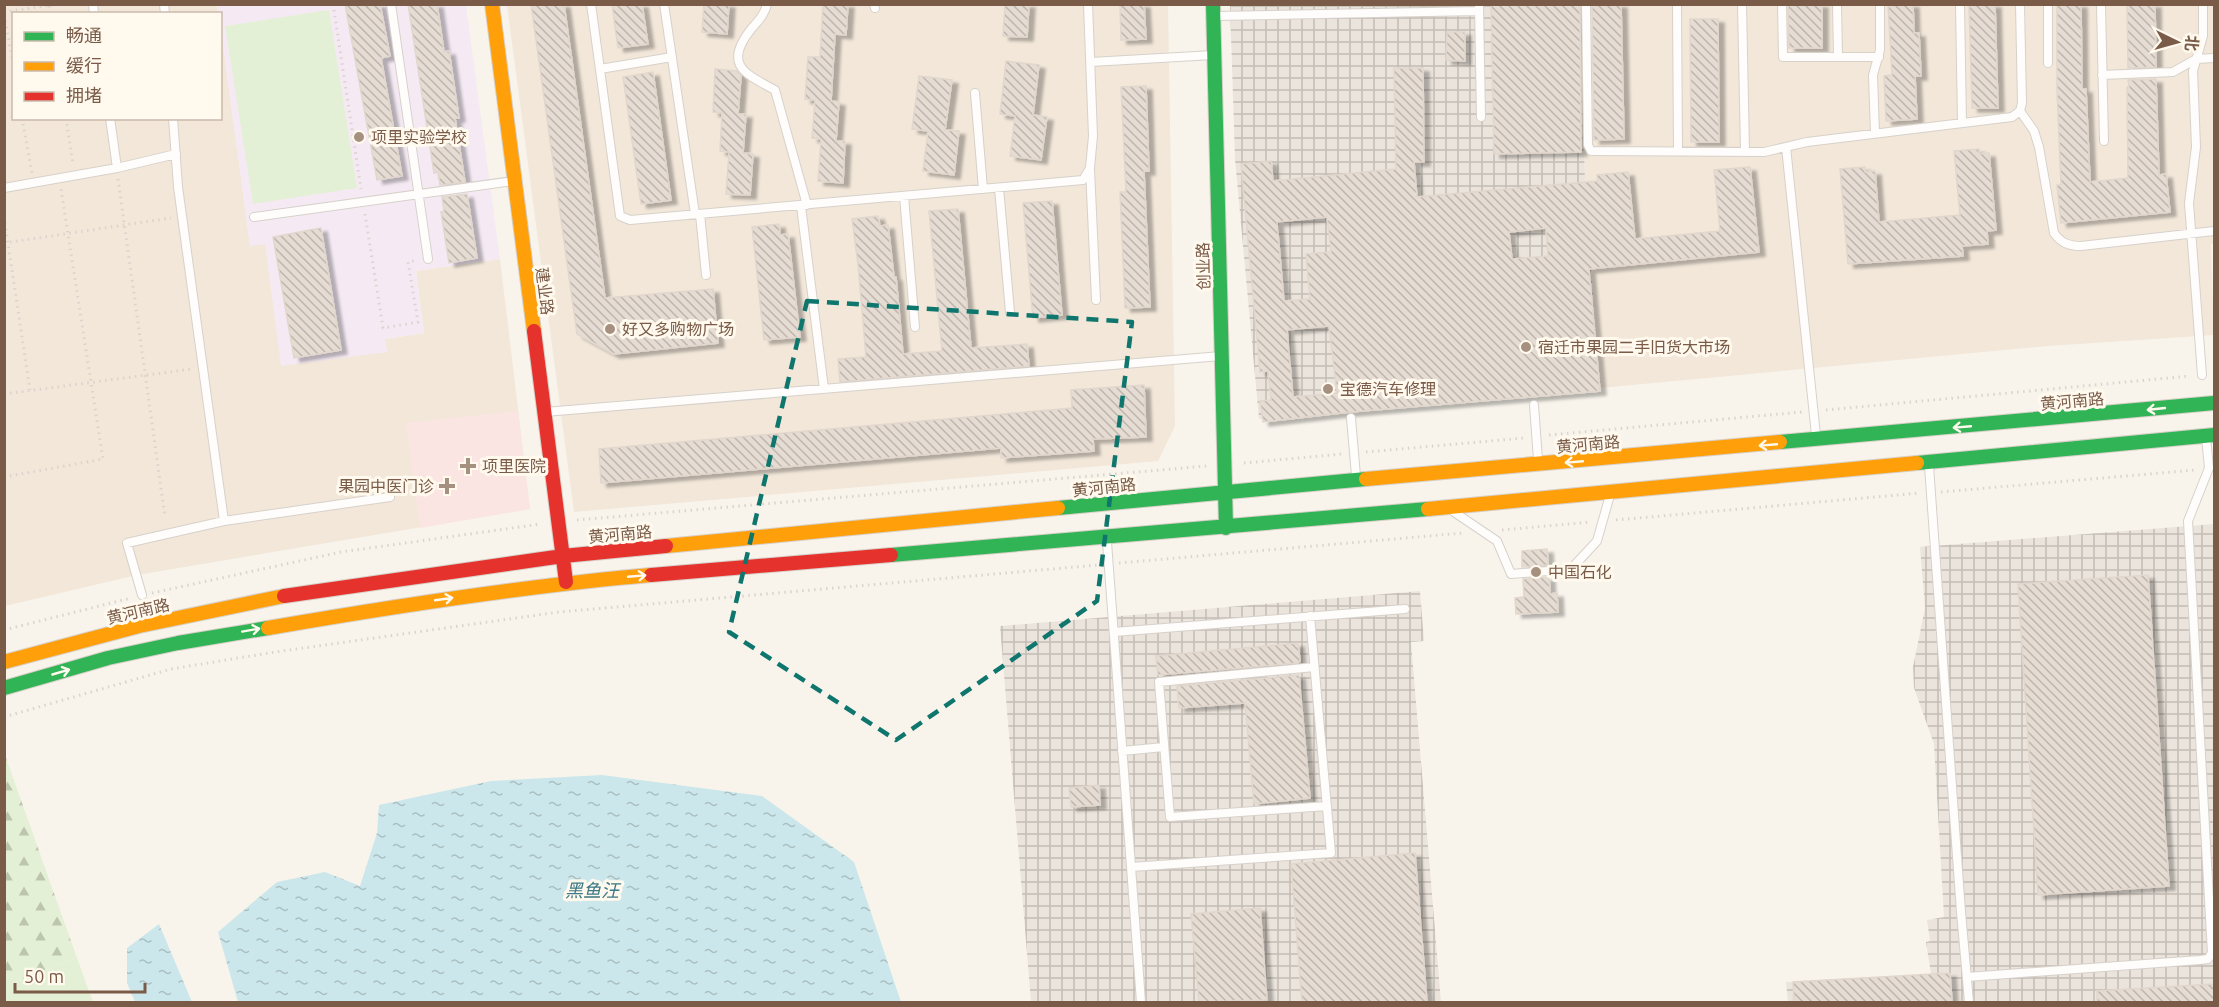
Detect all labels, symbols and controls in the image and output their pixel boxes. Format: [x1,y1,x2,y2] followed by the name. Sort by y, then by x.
[12,12,222,120] legend
[2147,12,2207,72] north arrow
[66,25,102,45] text: 畅通
[2182,35,2202,52] text: 北
[66,55,102,75] text: 缓行
[66,85,102,105] text: 拥堵
[371,128,467,146] place label: 项里实验学校
[352,130,366,144] marker: 项里实验学校
[1194,242,1212,290] street label: 创业路
[533,266,557,316] street label: 建业路
[622,320,734,338] place label: 好又多购物广场
[603,322,617,336] marker: 好又多购物广场
[1538,338,1730,356] place label: 宿迁市果园二手旧货大市场
[1519,340,1533,354] marker: 宿迁市果园二手旧货大市场
[1340,380,1436,398] place label: 宝德汽车修理
[1321,382,1335,396] marker: 宝德汽车修理
[2039,389,2105,413] street label: 黄河南路
[2147,404,2167,415] one-way arrow
[1953,422,1973,433] one-way arrow
[1555,432,1621,456] street label: 黄河南路
[1758,439,1778,450] one-way arrow
[1564,456,1584,467] one-way arrow
[459,457,477,475] marker: 项里医院
[482,457,546,475] place label: 项里医院
[1071,475,1137,499] street label: 黄河南路
[338,477,434,495] place label: 果园中医门诊
[438,477,456,495] marker: 果园中医门诊
[587,522,653,546] street label: 黄河南路
[1548,563,1612,581] place label: 中国石化
[1529,565,1543,579] marker: 中国石化
[627,570,646,581] one-way arrow
[433,594,453,605] one-way arrow
[105,595,171,627] street label: 黄河南路
[241,625,260,636] one-way arrow
[51,666,70,677] one-way arrow
[565,880,622,900] water label: 黑鱼汪
[15,956,146,994] scale bar
[24,966,64,986] text: 50 m

